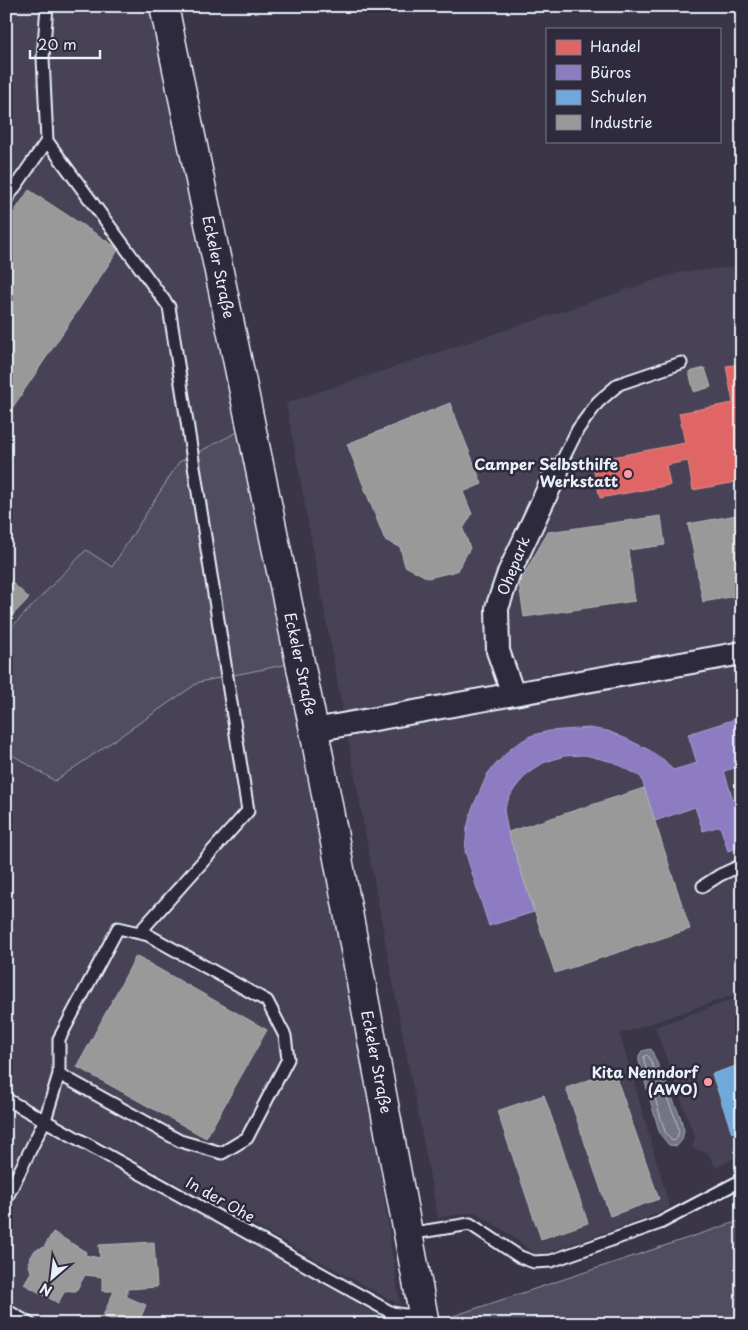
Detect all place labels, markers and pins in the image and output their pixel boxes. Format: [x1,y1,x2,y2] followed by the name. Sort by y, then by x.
[474,452,618,492] place label: Camper Selbsthilfe Werkstatt
[622,468,634,480] marker: Camper Selbsthilfe Werkstatt
[592,1060,699,1100] place label: Kita Nenndorf (AWO)
[702,1076,714,1088] marker: Kita Nenndorf (AWO)

